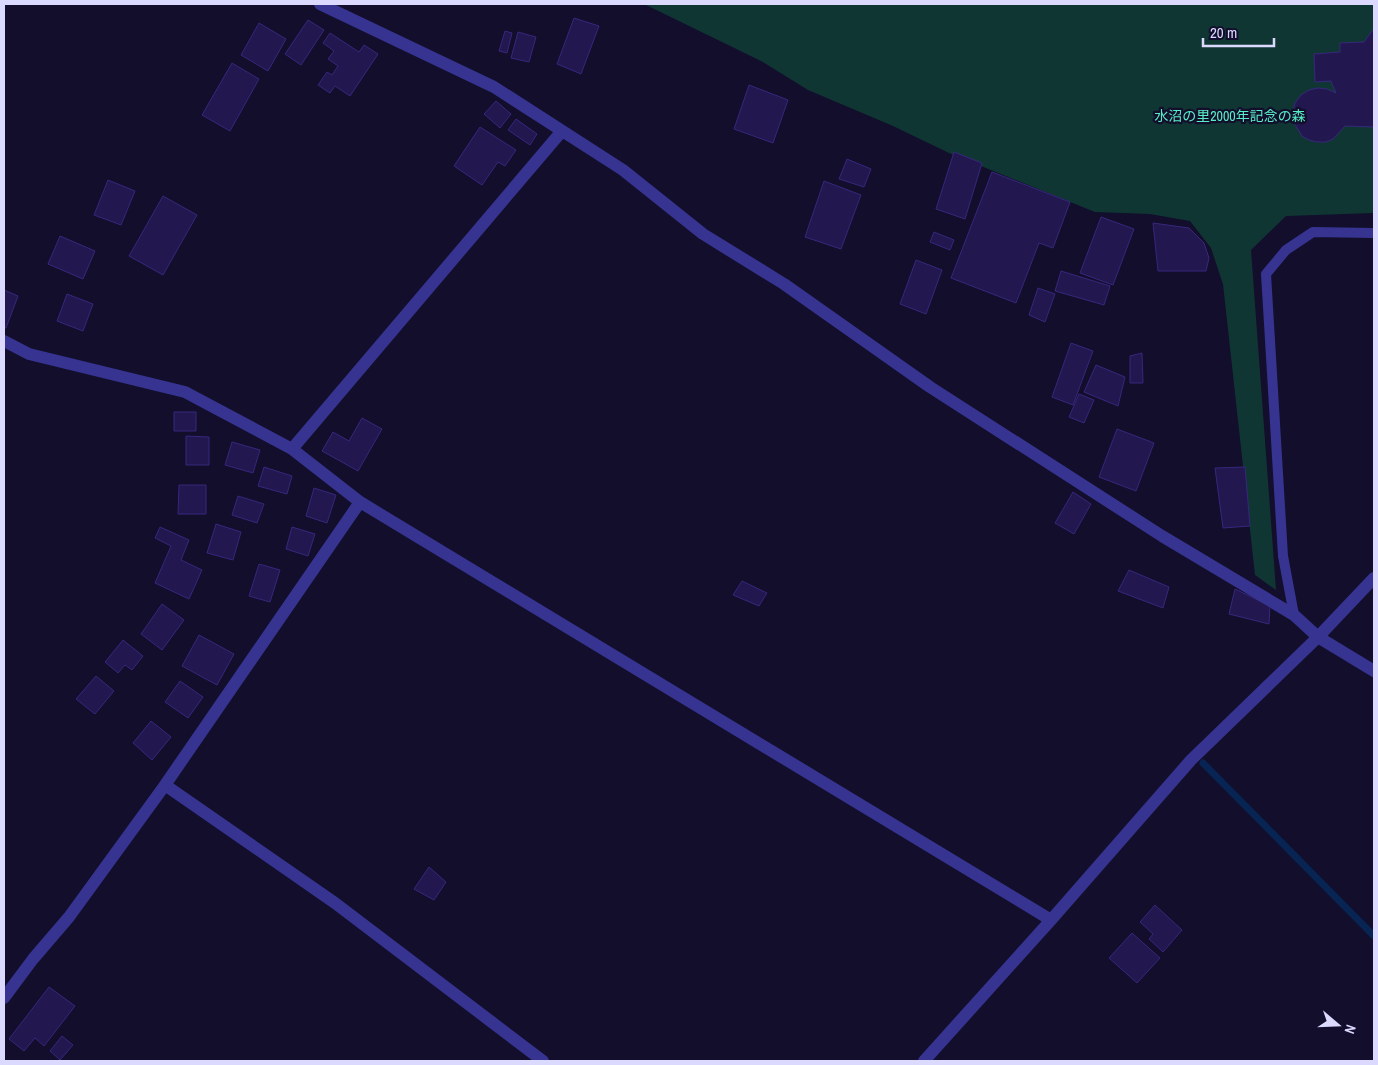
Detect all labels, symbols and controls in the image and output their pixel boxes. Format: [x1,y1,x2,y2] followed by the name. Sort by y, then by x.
[1203,15,1274,47] scale bar
[1210,22,1237,43] text: 20 m
[1154,107,1306,125] park label: 水沼の里2000年記念の森
[1313,1000,1363,1050] north arrow
[1340,1022,1360,1036] text: N

